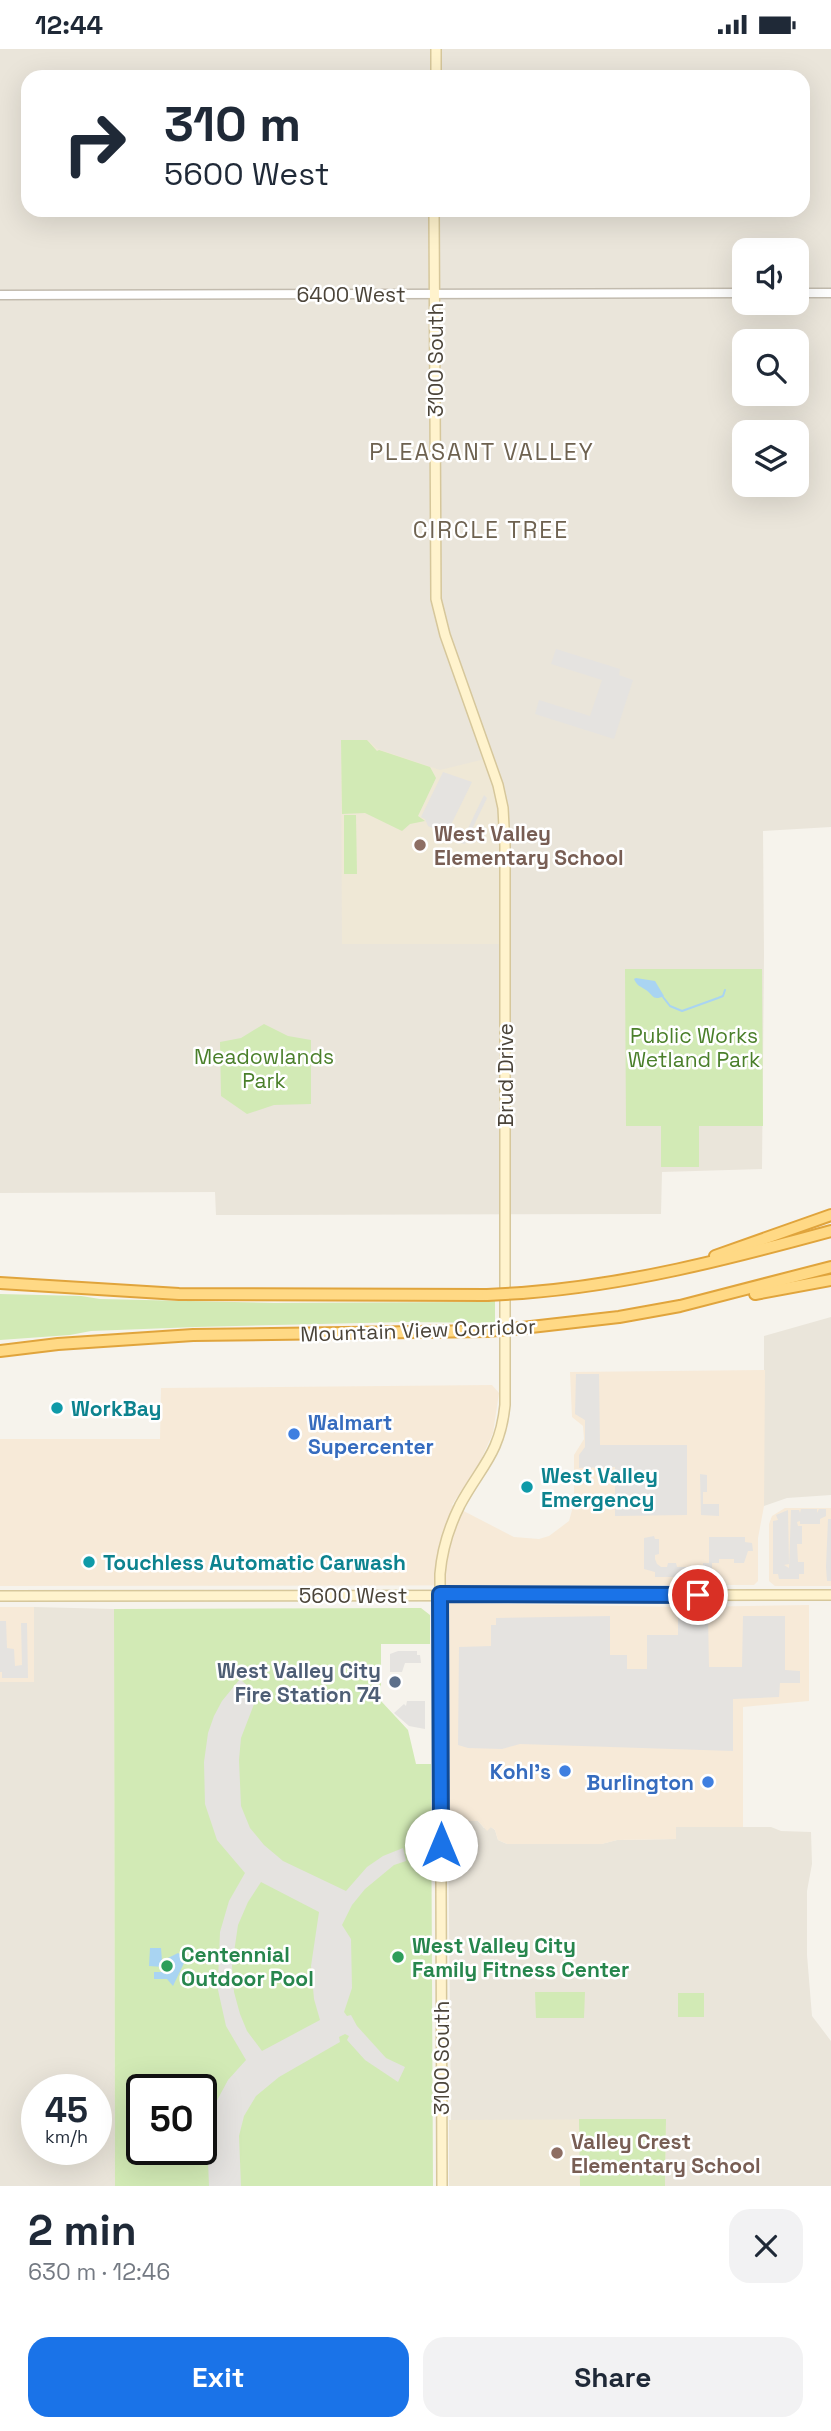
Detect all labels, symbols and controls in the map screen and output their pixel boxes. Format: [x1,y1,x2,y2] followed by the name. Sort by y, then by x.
[35,8,103,42] text: 12:44
[164,93,301,155] text: 310 m
[49,98,140,189] icon: right
[164,154,329,194] text: 5600 West
[732,238,809,497] map controls
[732,238,809,315] button: sound
[296,281,406,308] street label: 6400 West
[422,303,449,417] street label: 3100 South
[732,329,809,406] button: search
[732,420,809,497] button: layers
[369,437,595,467] district label: PLEASANT VALLEY
[413,515,569,545] district label: CIRCLE TREE
[434,820,624,871] place label: West Valley Elementary School
[412,837,428,853] marker: West Valley Elementary School
[628,1022,760,1073] park label: Public Works Wetland Park
[492,1023,519,1127] street label: Brud Drive
[194,1043,334,1094] park label: Meadowlands Park
[300,1312,536,1348] street label: Mountain View Corridor
[71,1395,161,1422] place label: WorkBay
[49,1400,65,1416] marker: WorkBay
[308,1409,434,1460] place label: Walmart Supercenter
[286,1426,302,1442] marker: Walmart Supercenter
[541,1462,658,1513] place label: West Valley Emergency
[519,1479,535,1495] marker: West Valley Emergency
[103,1549,406,1576] place label: Touchless Automatic Carwash
[81,1554,97,1570] marker: Touchless Automatic Carwash
[668,1565,728,1625] pin
[679,1576,717,1614] icon: arrive
[299,1582,407,1609] street label: 5600 West
[217,1657,381,1708] place label: West Valley City Fire Station 74
[387,1674,403,1690] marker: West Valley City Fire Station 74
[490,1758,551,1785] place label: Kohl's
[557,1763,573,1779] marker: Kohl's
[586,1769,694,1796] place label: Burlington
[700,1774,716,1790] marker: Burlington
[404,1808,478,1882] position arrow
[412,1932,629,1983] place label: West Valley City Family Fitness Center
[181,1941,314,1992] place label: Centennial Outdoor Pool
[390,1949,406,1965] marker: West Valley City Family Fitness Center
[159,1958,175,1974] marker: Centennial Outdoor Pool
[428,2001,455,2115] street label: 3100 South
[126,2074,217,2165] speed limit sign: 50
[45,2088,88,2132] text: 45
[45,2125,88,2148] text: km/h
[571,2128,761,2179] place label: Valley Crest Elementary School
[549,2145,565,2161] marker: Valley Crest Elementary School
[28,2204,137,2257] text: 2 min
[729,2209,803,2283] button: close
[28,2257,170,2287] text: 630 m · 12:46
[28,2337,409,2417] button: Exit
[423,2337,803,2417] button: Share

